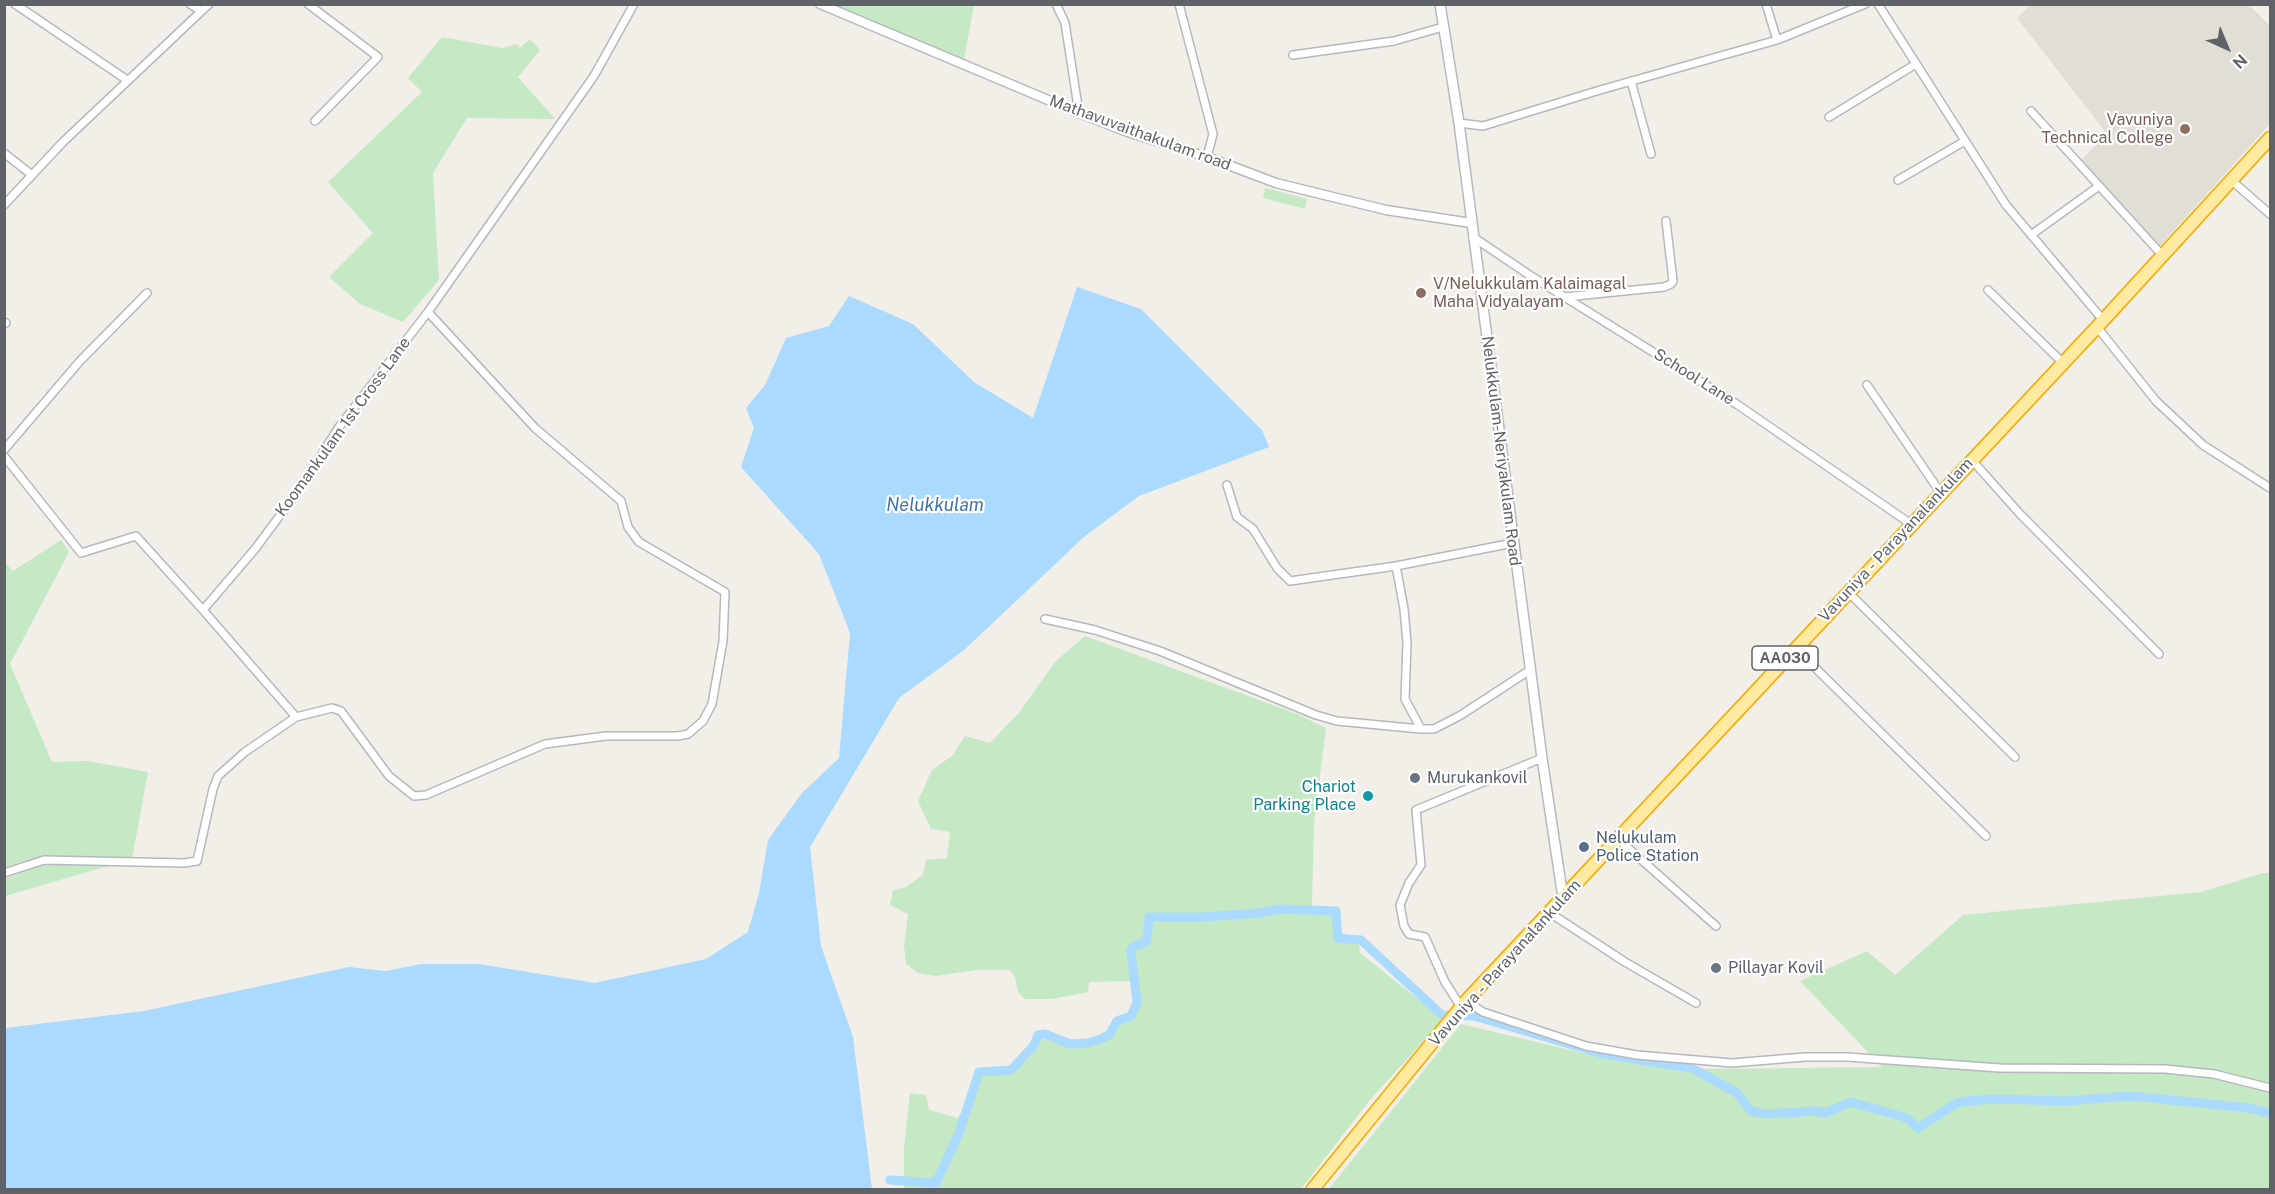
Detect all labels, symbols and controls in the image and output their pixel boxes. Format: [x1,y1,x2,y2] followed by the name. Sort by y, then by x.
[2197,18,2257,78] north arrow
[2229,50,2251,72] text: N
[1047,91,1233,175] street label: Mathavuvaithakulam road
[2042,110,2173,148] place label: Vavuniya Technical College
[2178,122,2192,136] marker: Vavuniya Technical College
[1433,274,1626,312] place label: V/Nelukkulam Kalaimagal Maha Vidyalayam
[1414,286,1428,300] marker: V/Nelukkulam Kalaimagal Maha Vidyalayam
[272,334,414,520] street label: Koomankulam 1st Cross Lane
[1477,335,1525,567] street label: Nelukkulam-Neriyakulam Road
[1650,345,1738,409] street label: School Lane
[1815,454,1977,626] street label: Vavuniya - Parayanalankulam
[886,494,984,516] water label: Nelukkulam
[1752,646,1818,670] road number: AA030
[1427,768,1528,788] place label: Murukankovil
[1408,771,1422,785] marker: Murukankovil
[1253,777,1356,815] place label: Chariot Parking Place
[1361,789,1375,803] marker: Chariot Parking Place
[1596,828,1699,866] place label: Nelukulam Police Station
[1577,840,1591,854] marker: Nelukulam Police Station
[1425,876,1585,1050] street label: Vavuniya - Parayanalankulam
[1728,958,1824,978] place label: Pillayar Kovil
[1709,961,1723,975] marker: Pillayar Kovil

